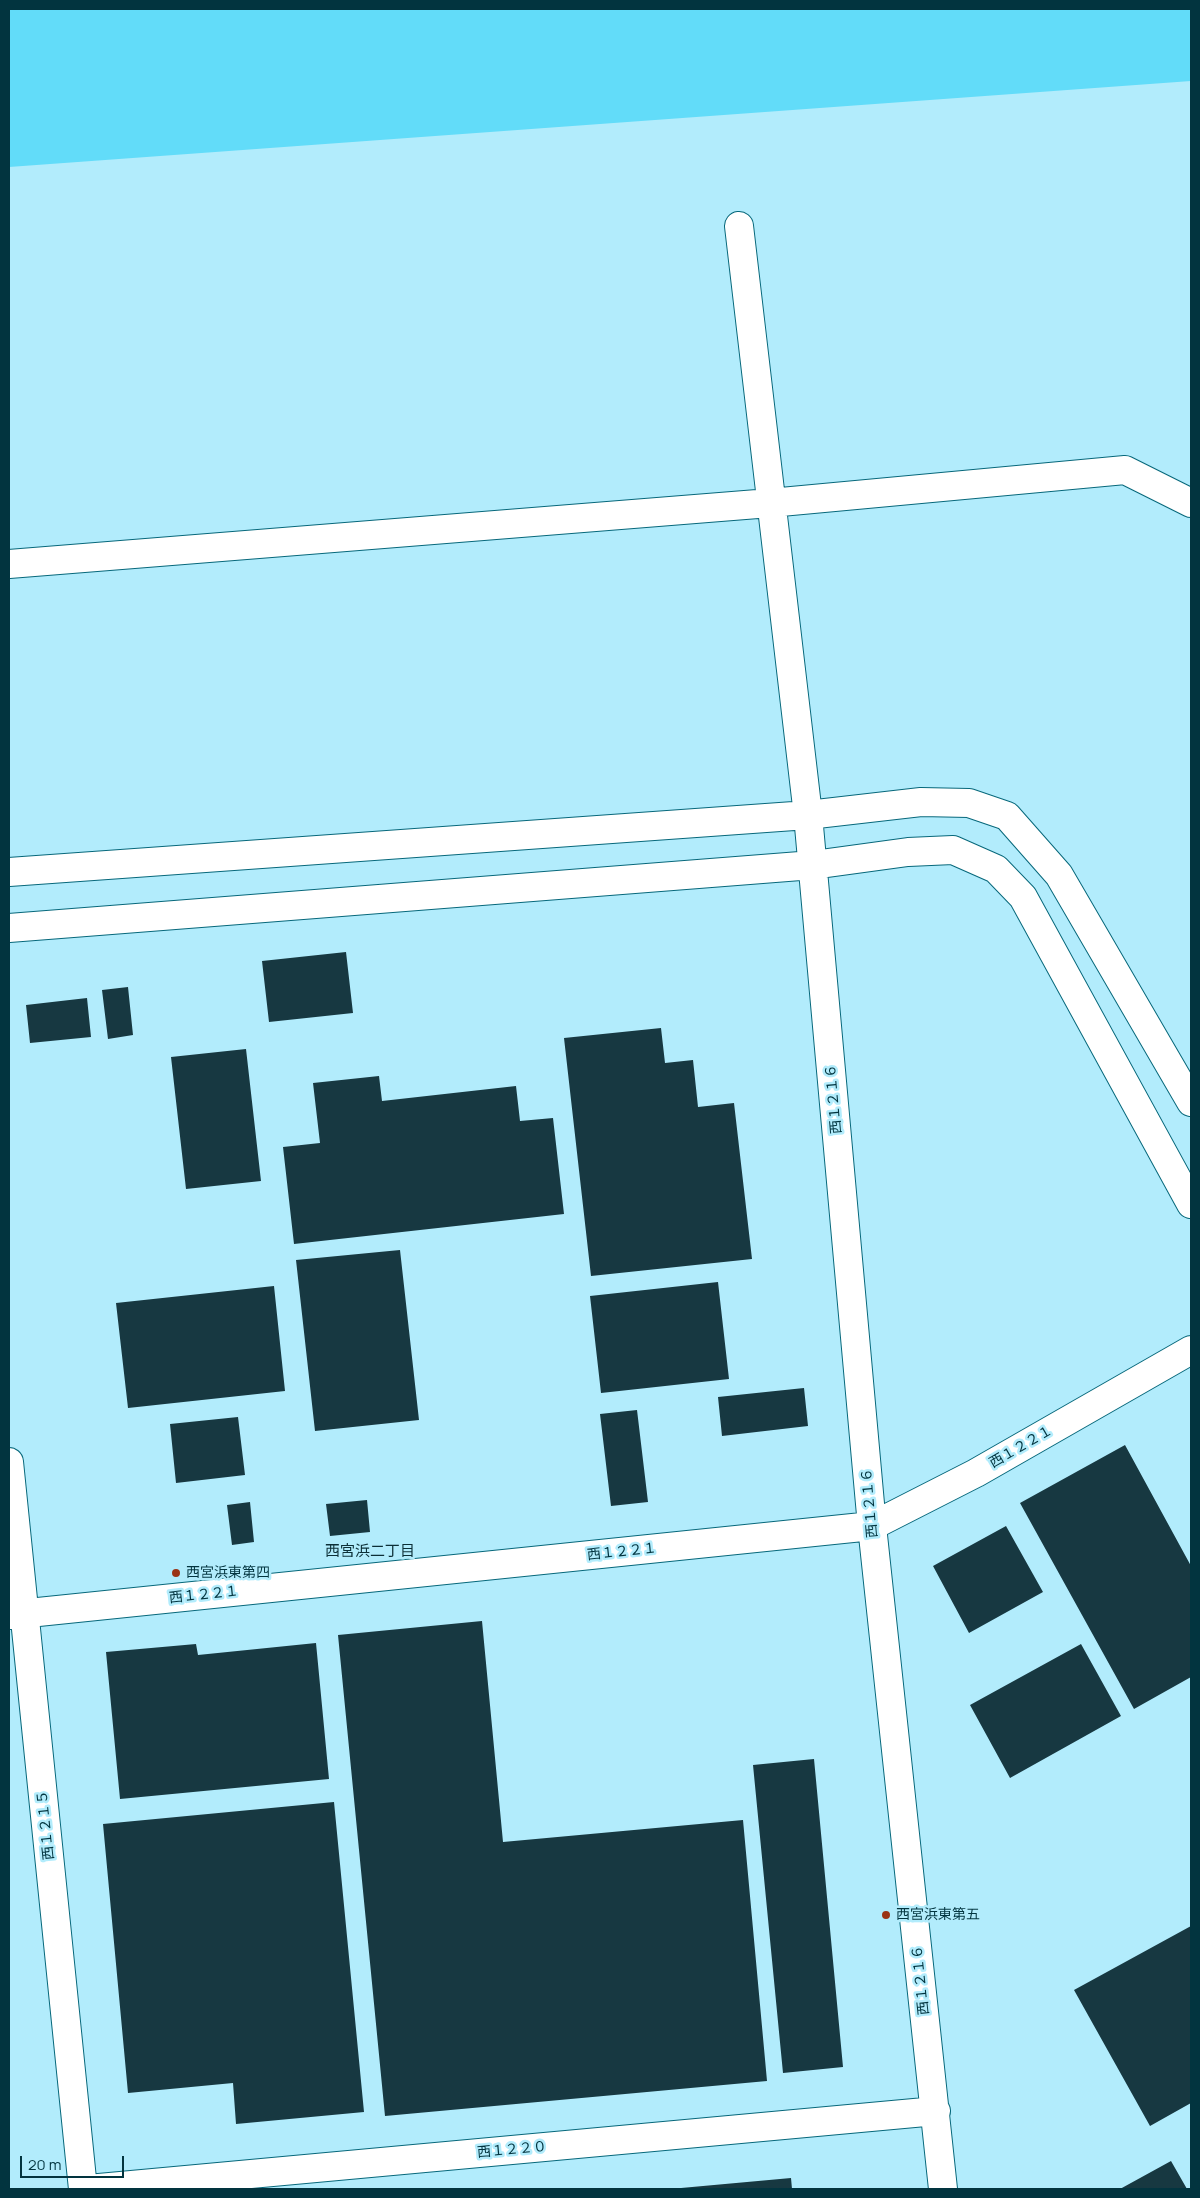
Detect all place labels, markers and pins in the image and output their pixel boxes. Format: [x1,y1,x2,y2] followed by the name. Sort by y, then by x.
[186,1565,270,1581] place label: 西宮浜東第四
[170,1567,182,1579] marker: 西宮浜東第四
[896,1907,980,1923] place label: 西宮浜東第五
[880,1909,892,1921] marker: 西宮浜東第五

